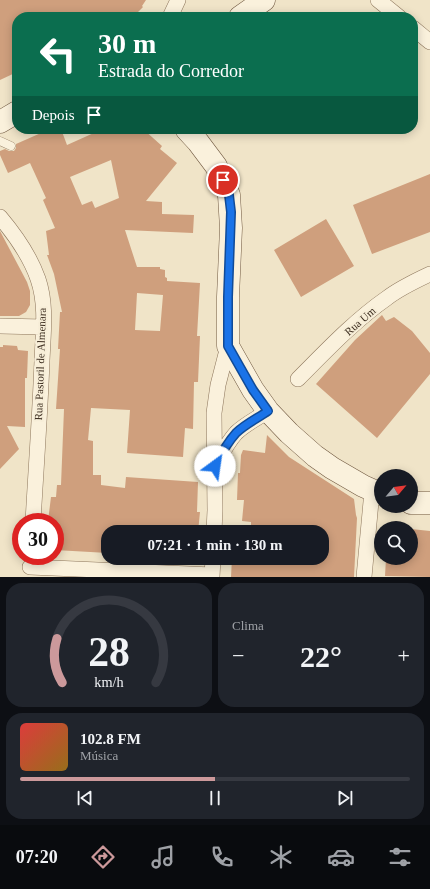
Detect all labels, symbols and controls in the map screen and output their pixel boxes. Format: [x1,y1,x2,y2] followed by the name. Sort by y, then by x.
[32,28,84,80] icon: left
[98,28,156,59] text: 30 m
[98,61,244,81] text: Estrada do Corredor
[83,104,105,126] icon: arrive
[32,107,75,123] text: Depois
[206,163,240,197] pin
[212,169,234,191] icon: arrive
[342,304,378,338] street label: Rua Um
[32,307,48,421] street label: Rua Pastoril de Almenara
[194,445,236,487] position arrow
[374,469,418,513] north arrow
[374,469,418,565] map controls
[12,513,64,565] speed limit sign: 30
[374,521,418,565] button: search
[148,537,283,553] text: 07:21 · 1 min · 130 m
[232,618,264,633] text: Clima
[88,629,130,675] text: 28
[300,640,342,673] text: 22°
[232,643,244,668] text: −
[398,643,410,668] text: +
[94,674,124,690] text: km/h
[80,731,141,747] text: 102.8 FM
[80,748,118,763] text: Música
[74,787,96,809] icon: previous
[204,787,226,809] icon: pause
[334,787,356,809] icon: next
[89,843,117,871] icon: directions
[149,843,177,871] icon: music
[208,843,236,871] icon: phone
[267,843,295,871] icon: climate
[327,843,355,871] icon: car
[386,843,414,871] icon: filters
[16,847,58,867] text: 07:20

